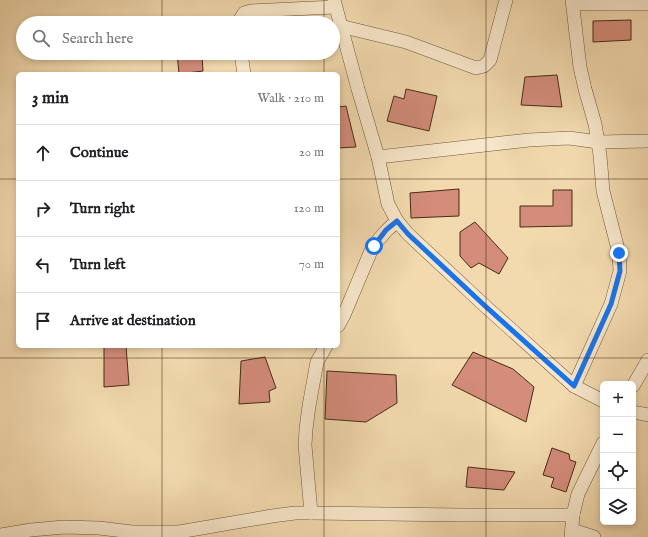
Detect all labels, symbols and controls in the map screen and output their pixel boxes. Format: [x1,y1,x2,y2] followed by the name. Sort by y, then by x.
[16,16,340,60] search box
[30,27,52,49] icon: search
[62,29,133,48] text: Search here
[32,88,69,109] text: 3 min
[258,90,324,107] text: Walk · 210 m
[32,142,54,164] icon: ahead
[70,143,128,162] text: Continue
[299,144,324,161] text: 20 m
[32,198,54,220] icon: right
[70,199,135,218] text: Turn right
[294,200,324,217] text: 120 m
[365,237,383,255] route start
[610,244,628,262] route end
[32,254,54,276] icon: left
[70,255,126,274] text: Turn left
[299,256,324,273] text: 70 m
[32,310,54,332] icon: arrive
[70,311,196,330] text: Arrive at destination
[600,381,636,525] map controls
[600,381,636,417] button: +
[600,417,636,453] button: −
[600,453,636,489] button: locate
[600,489,636,525] button: layers

